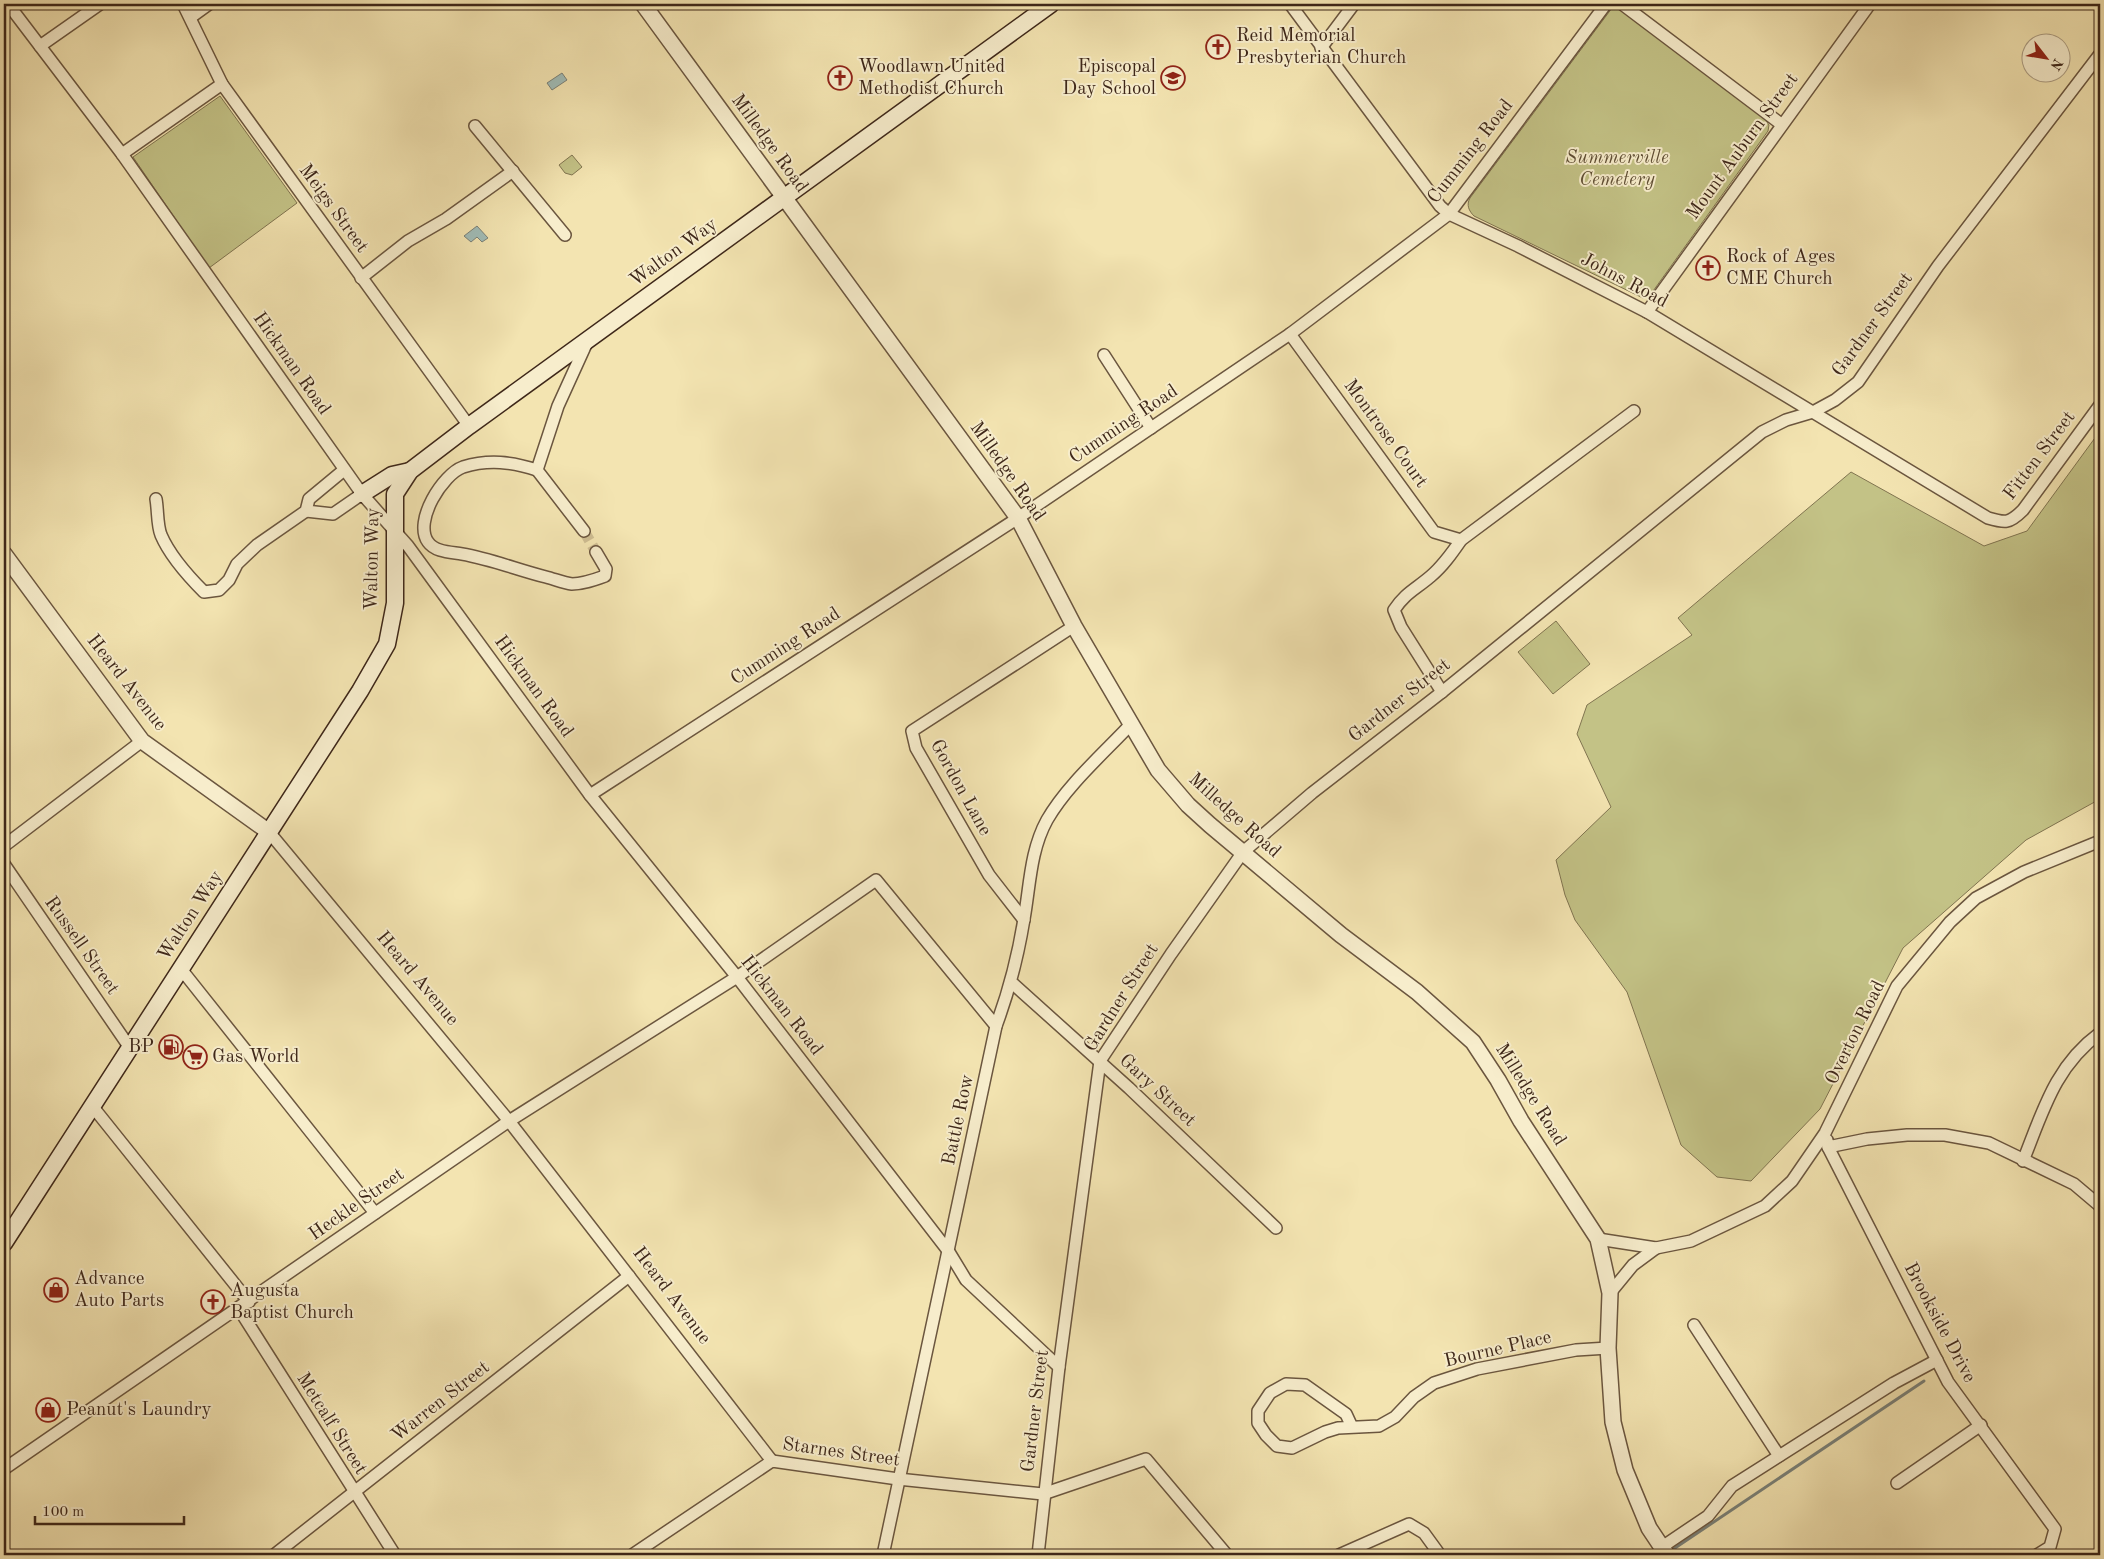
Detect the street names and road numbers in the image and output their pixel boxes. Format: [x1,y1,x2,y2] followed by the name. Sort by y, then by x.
[1684,70,1802,224] street label: Mount Auburn Street
[727,91,811,197] street label: Milledge Road
[1425,96,1517,208] street label: Cumming Road
[295,161,371,257] street label: Meigs Street
[627,215,721,291] street label: Walton Way
[1577,250,1671,312] street label: Johns Road
[1829,270,1917,380] street label: Gardner Street
[249,309,333,419] street label: Hickman Road
[1340,376,1430,492] street label: Montrose Court
[1066,382,1182,468] street label: Cumming Road
[2001,408,2079,504] street label: Fitten Street
[966,419,1048,525] street label: Milledge Road
[363,507,383,611] street label: Walton Way
[728,605,844,689] street label: Cumming Road
[83,631,169,735] street label: Heard Avenue
[490,633,576,741] street label: Hickman Road
[1346,656,1454,746] street label: Gardner Street
[926,737,994,839] street label: Gordon Lane
[1184,770,1284,862] street label: Milledge Road
[155,868,227,964] street label: Walton Way
[40,893,122,999] street label: Russell Street
[372,928,462,1030] street label: Heard Avenue
[1081,941,1163,1055] street label: Gardner Street
[736,953,826,1059] street label: Hickman Road
[1823,978,1889,1088] street label: Overton Road
[1491,1041,1569,1150] street label: Milledge Road
[1115,1051,1199,1131] street label: Gary Street
[940,1073,978,1167] street label: Battle Row
[306,1165,408,1245] street label: Heckle Street
[628,1244,714,1348] street label: Heard Avenue
[1899,1260,1979,1386] street label: Brookside Drive
[1443,1328,1553,1372] street label: Bourne Place
[1019,1349,1053,1473] street label: Gardner Street
[388,1358,494,1446] street label: Warren Street
[292,1370,370,1478] street label: Metcalf Street
[781,1435,901,1471] street label: Starnes Street

